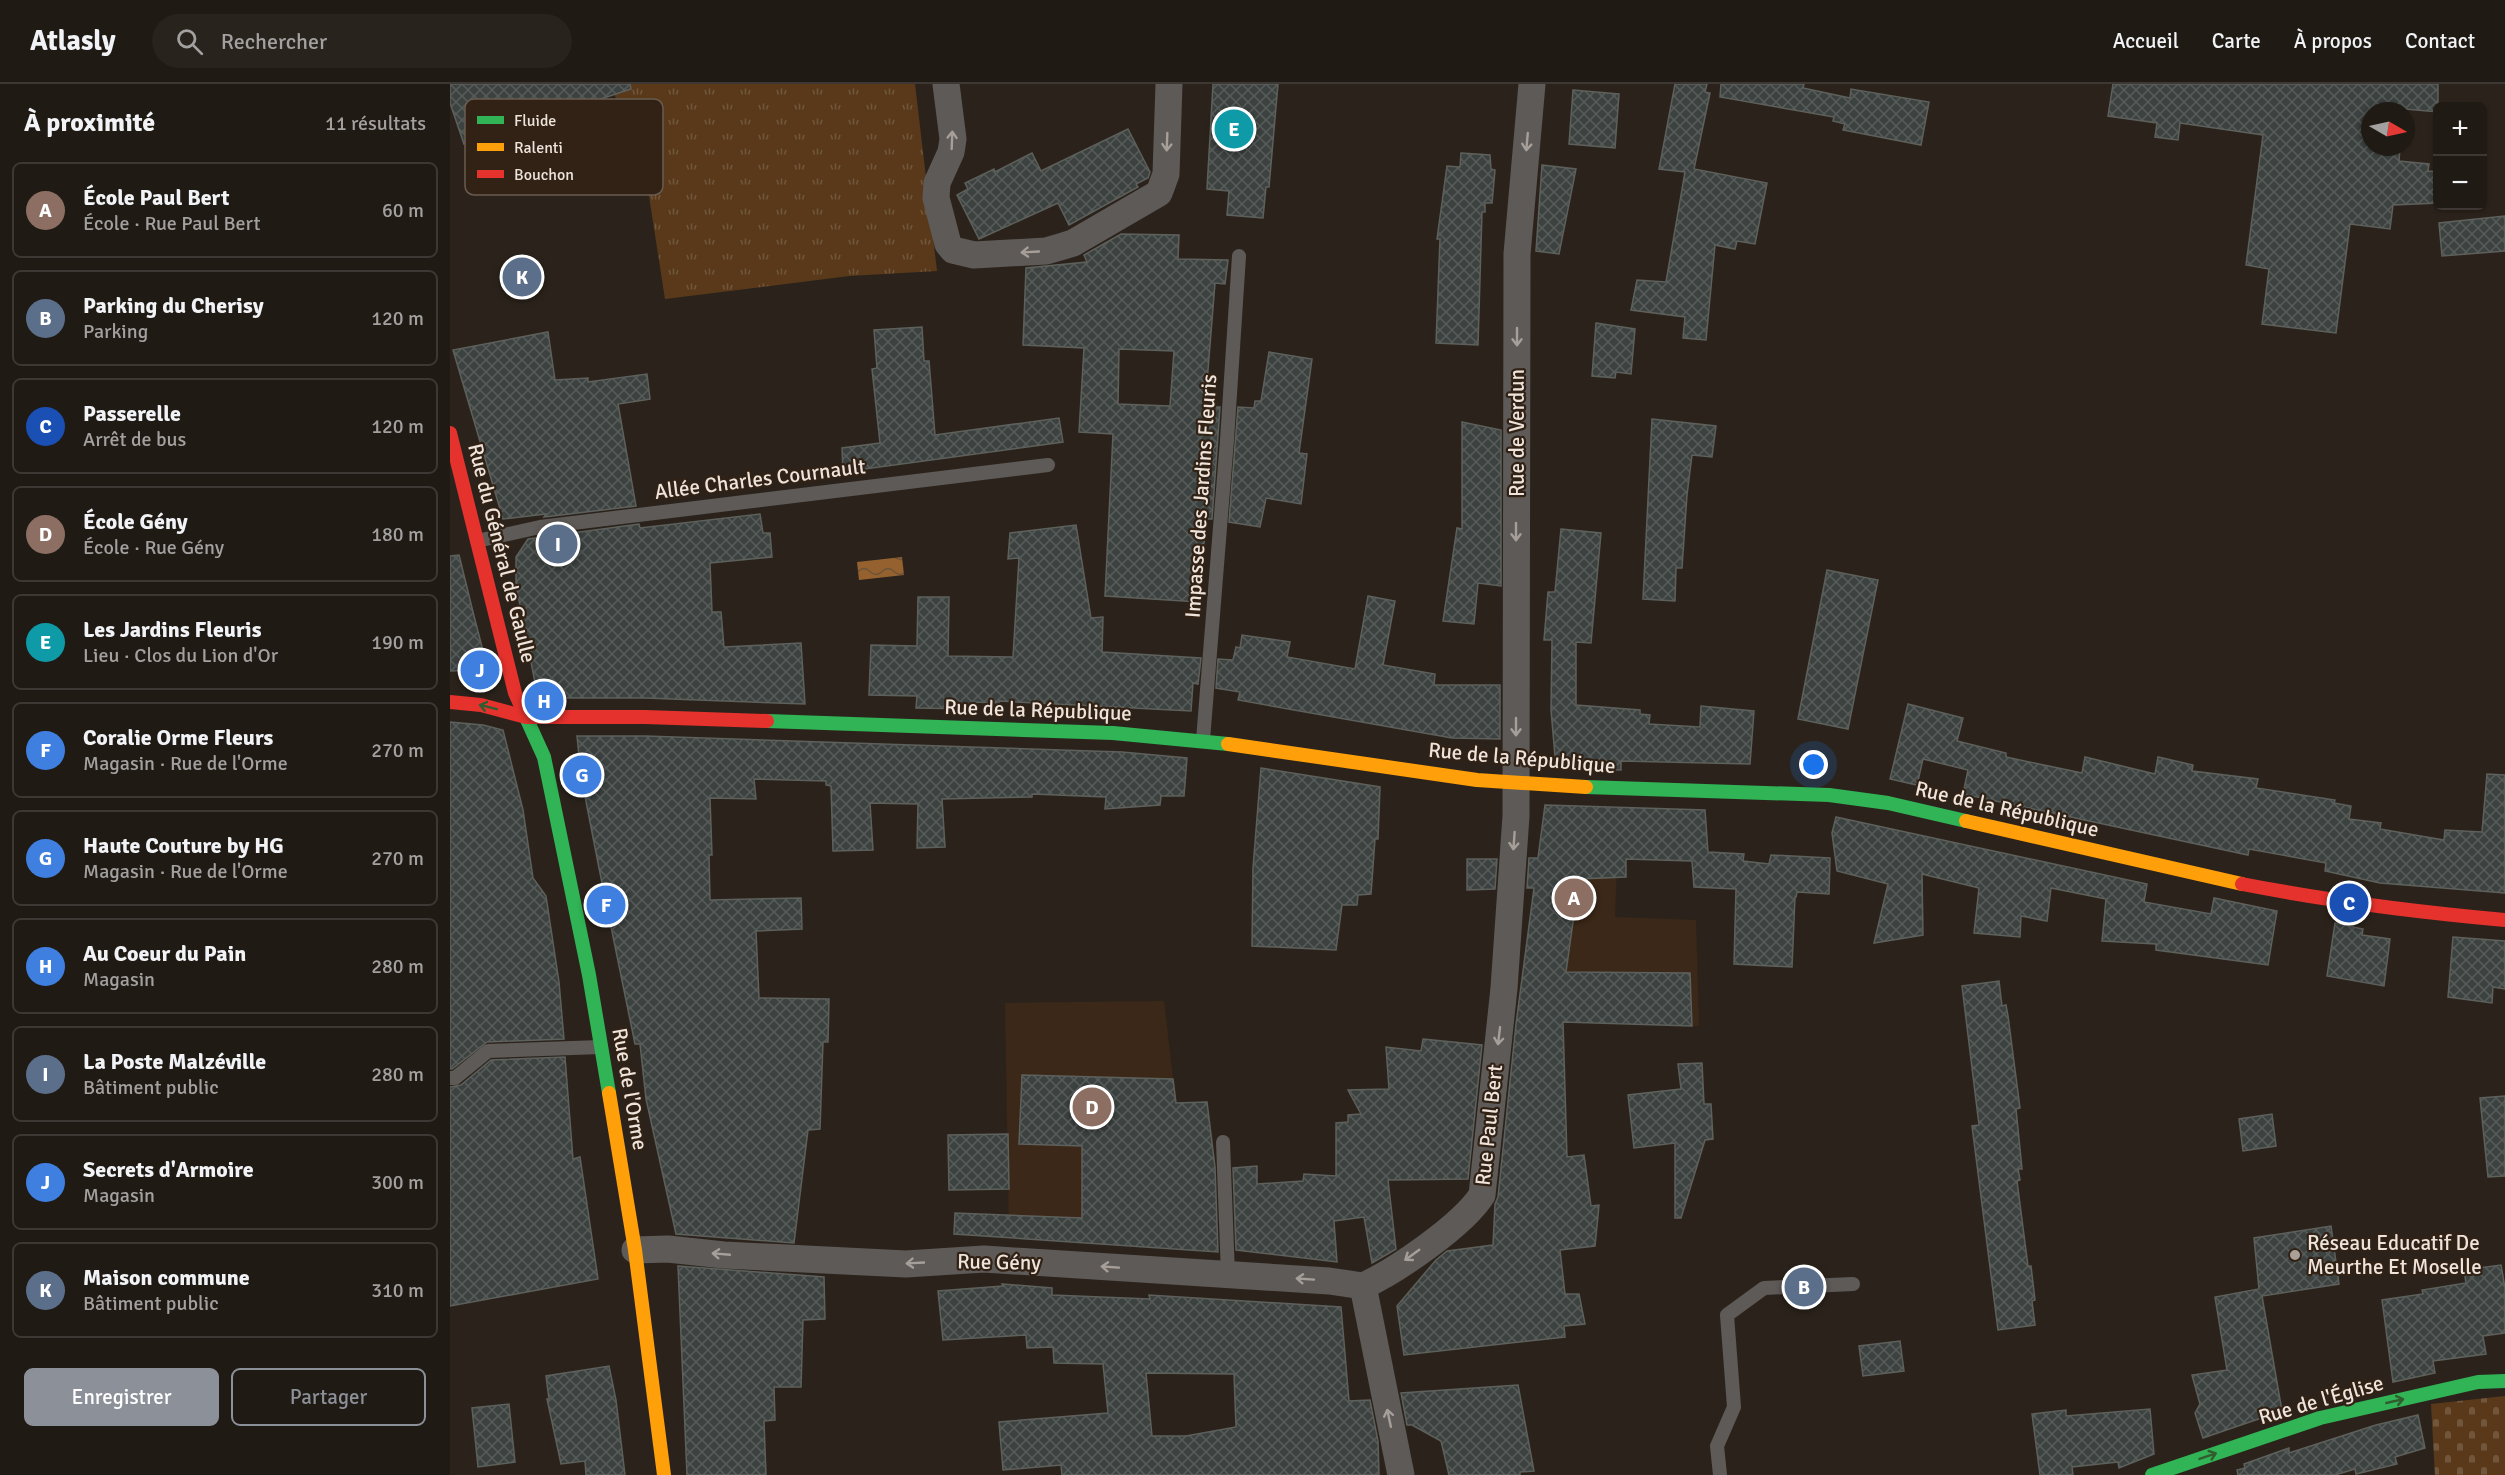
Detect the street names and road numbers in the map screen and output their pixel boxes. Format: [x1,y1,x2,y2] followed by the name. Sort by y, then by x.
[1504,369,1530,497] street label: Rue de Verdun
[1180,373,1222,619] street label: Impasse des Jardins Fleuris
[462,441,542,665] street label: Rue du Général de Gaulle
[653,453,867,505] street label: Allée Charles Cournault
[944,694,1132,726] street label: Rue de la République
[1427,737,1617,779] street label: Rue de la République
[1913,775,2101,843] street label: Rue de la République
[606,1026,654,1152] street label: Rue de l'Orme
[1470,1063,1508,1187] street label: Rue Paul Bert
[957,1248,1041,1276] street label: Rue Gény
[2255,1370,2387,1430] street label: Rue de l'Église

